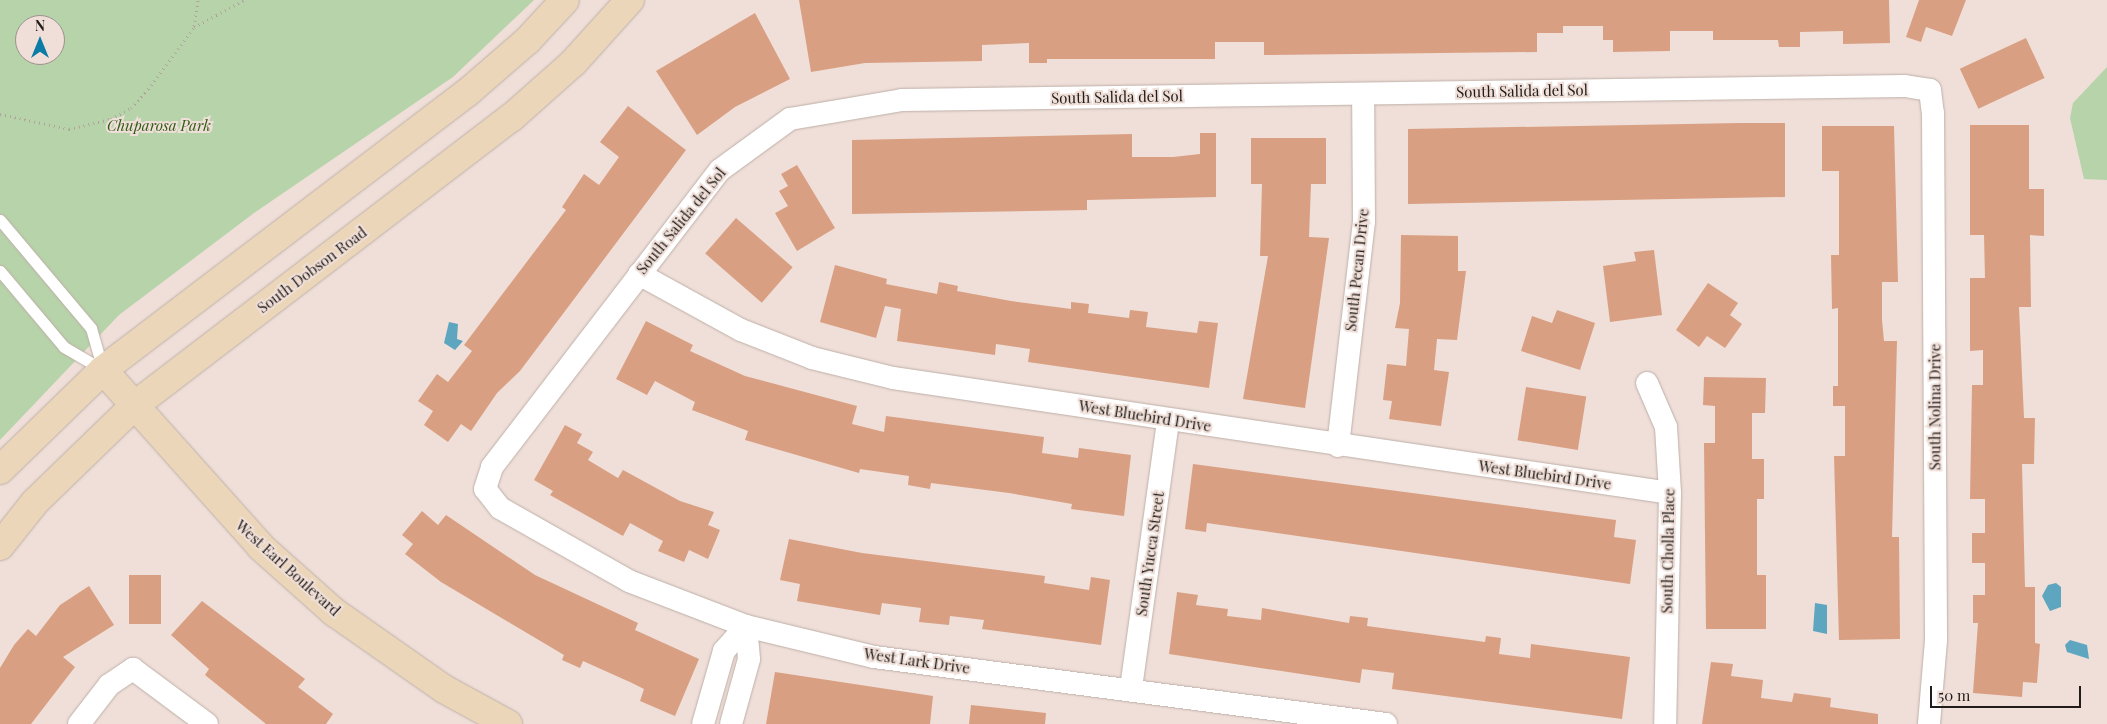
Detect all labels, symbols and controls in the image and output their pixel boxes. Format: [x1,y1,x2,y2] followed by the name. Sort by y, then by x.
[15,15,65,65] north arrow
[35,16,45,35] text: N
[1456,81,1588,101] street label: South Salida del Sol
[1051,87,1183,107] street label: South Salida del Sol
[107,117,211,135] park label: Chuparosa Park
[633,164,729,278] street label: South Salida del Sol
[1342,208,1372,332] street label: South Pecan Drive
[254,223,370,317] street label: South Dobson Road
[1926,344,1944,470] street label: South Nolina Drive
[1077,397,1213,435] street label: West Bluebird Drive
[1477,457,1613,493] street label: West Bluebird Drive
[1658,488,1678,614] street label: South Cholla Place
[1132,490,1168,618] street label: South Yucca Street
[232,516,344,620] street label: West Earl Boulevard
[863,645,971,677] street label: West Lark Drive
[1932,676,2083,708] scale bar
[1938,685,1970,705] text: 50 m

